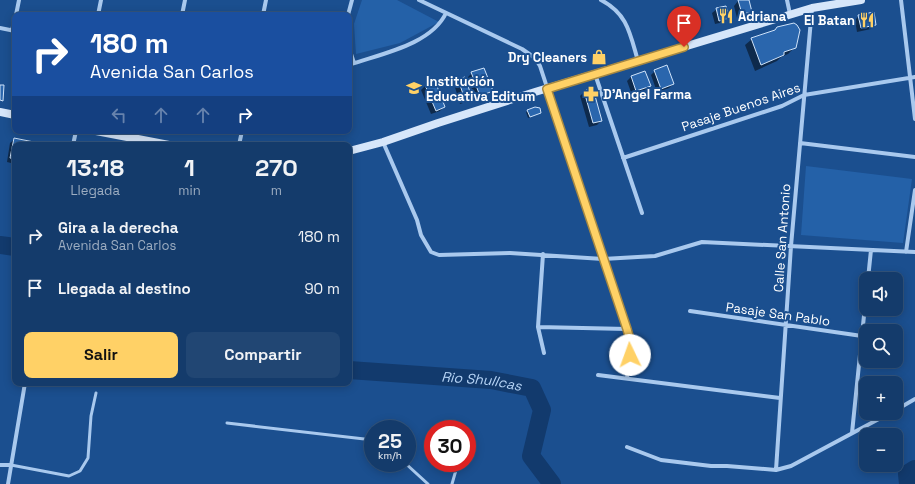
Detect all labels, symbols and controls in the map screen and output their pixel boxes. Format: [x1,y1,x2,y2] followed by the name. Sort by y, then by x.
[667,6,701,47] pin
[717,7,735,25] restaurant icon: Adriana
[738,8,787,25] place label: Adriana
[858,11,876,29] restaurant icon: El Batan
[673,12,695,34] icon: arrive
[804,12,855,29] place label: El Batan
[90,25,169,61] text: 180 m
[24,28,76,80] icon: right
[590,48,608,66] shop icon: Dry Cleaners
[508,49,587,66] place label: Dry Cleaners
[90,60,254,83] text: Avenida San Carlos
[426,73,535,105] place label: Institución Educativa Editum
[405,79,423,97] school or university icon: Institución Educativa Editum
[679,79,803,135] street label: Pasaje Buenos Aires
[582,85,600,103] pharmacy icon: D'Angel Farma
[603,86,692,103] place label: D'Angel Farma
[108,104,130,126] icon: left
[150,104,172,126] icon: ahead
[192,104,214,126] icon: ahead
[234,104,256,126] icon: right
[66,152,124,183] text: 13:18
[184,152,195,183] text: 1
[255,152,298,183] text: 270
[70,182,120,199] text: Llegada
[178,182,201,199] text: min
[271,182,282,199] text: m
[770,183,794,293] street label: Calle San Antonio
[58,218,178,237] text: Gira a la derecha
[24,225,46,247] icon: right
[298,227,340,246] text: 180 m
[58,237,176,254] text: Avenida San Carlos
[859,272,903,472] map controls
[859,272,903,316] button: sound
[24,277,46,299] icon: arrive
[58,279,191,298] text: Llegada al destino
[304,279,340,298] text: 90 m
[725,298,831,330] street label: Pasaje San Pablo
[859,324,903,368] button: search
[24,332,178,378] button: Salir
[186,332,340,378] button: Compartir
[609,334,651,376] position arrow
[441,368,524,395] water label: Rio Shullcas
[859,376,903,420] button: +
[424,420,476,472] speed limit sign: 30
[378,428,402,454] text: 25
[859,428,903,472] button: −
[378,449,402,462] text: km/h

